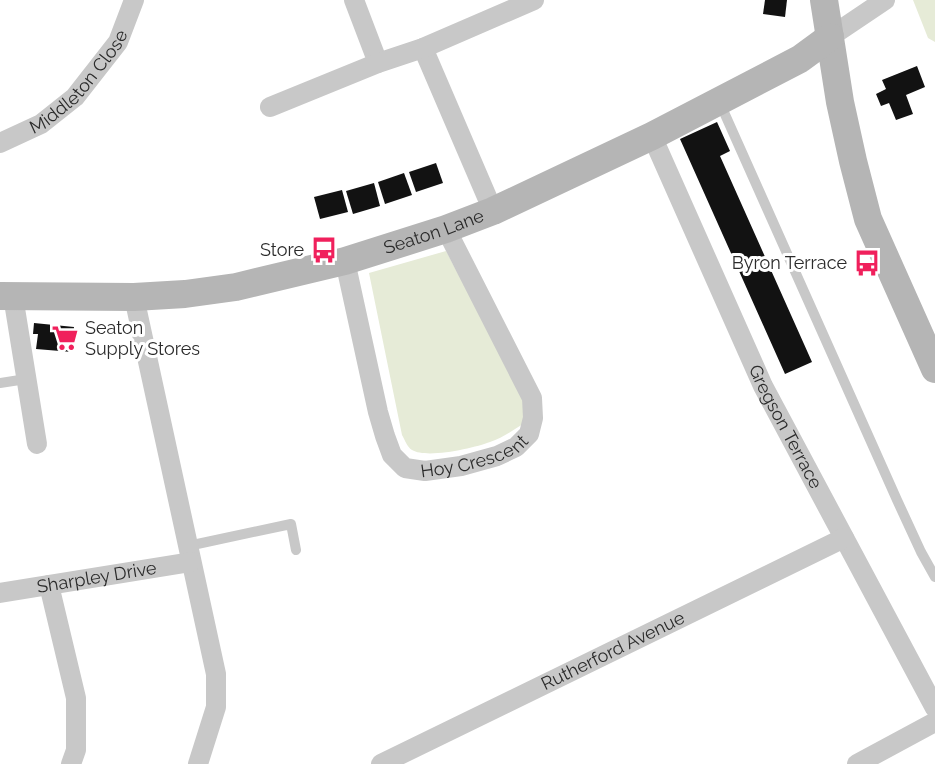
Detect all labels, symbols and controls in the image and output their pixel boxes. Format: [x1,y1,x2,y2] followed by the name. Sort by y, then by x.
[26,27,132,138] street label: Middleton Close
[381,204,487,258] street label: Seaton Lane
[309,235,339,265] bus stop icon: Store
[260,239,304,260] place label: Store
[852,248,882,278] bus stop icon: Byron Terrace
[732,252,847,273] place label: Byron Terrace
[85,317,200,359] place label: Seaton Supply Stores
[50,323,80,353] supermarket icon: Seaton Supply Stores
[745,361,827,492] street label: Gregson Terrace
[419,430,532,482] street label: Hoy Crescent
[35,557,158,597] street label: Sharpley Drive
[538,606,688,694] street label: Rutherford Avenue

